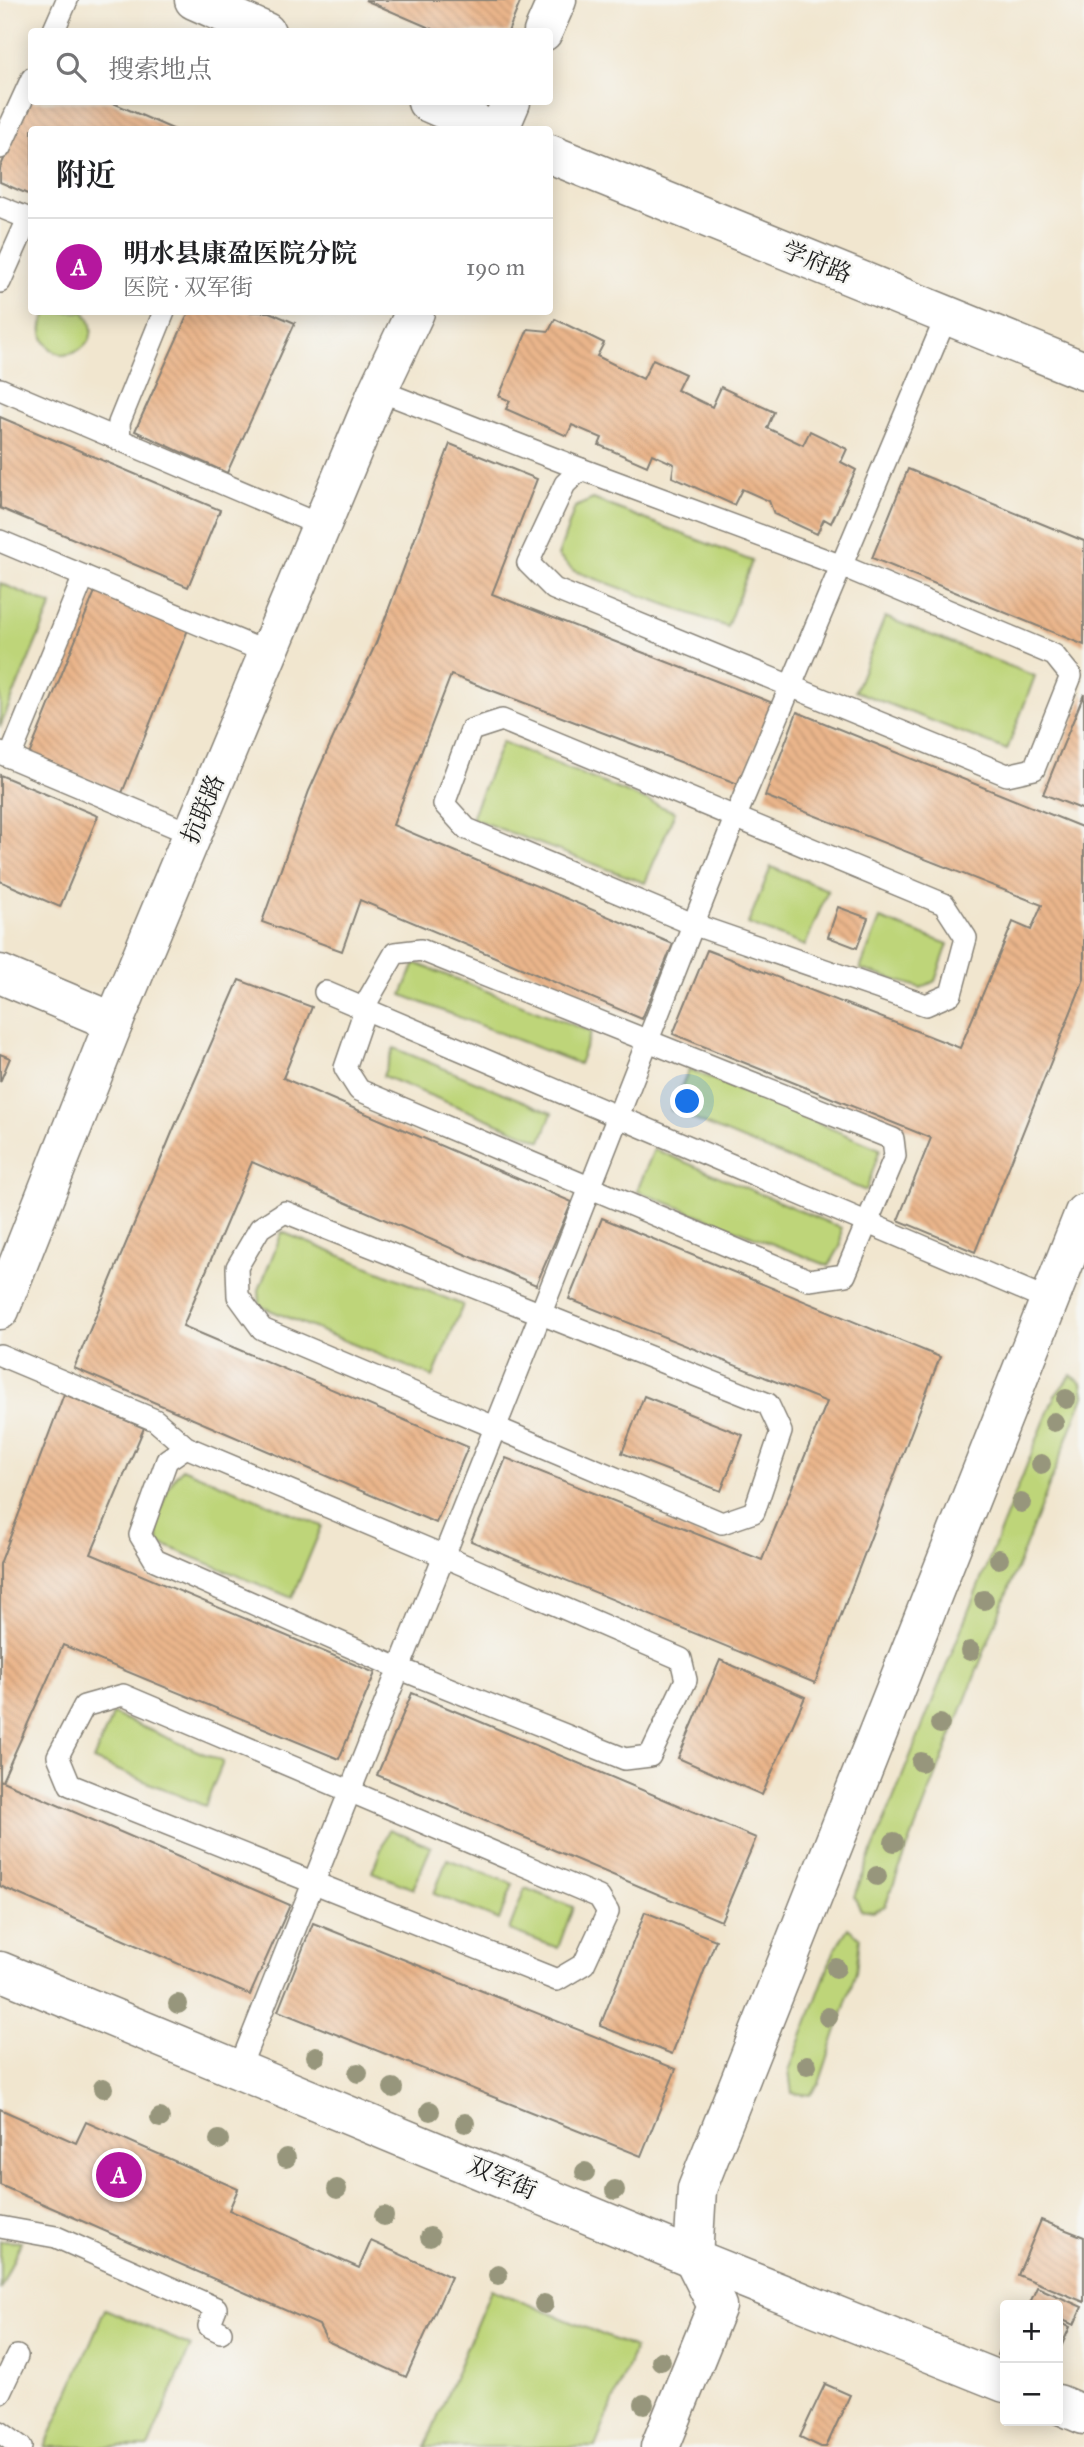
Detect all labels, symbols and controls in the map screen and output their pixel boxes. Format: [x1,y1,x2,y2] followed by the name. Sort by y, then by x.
[28,28,553,105] search box
[52,48,90,86] icon: search
[108,53,212,85] text: 搜索地点
[56,157,116,193] text: 附近
[778,235,856,289] street label: 学府路
[123,237,357,269] text: 明水县康盈医院分院
[71,253,87,281] text: A
[466,253,525,281] text: 190 m
[123,273,253,301] text: 医院 · 双军街
[175,770,231,848] street label: 抗联路
[670,1084,704,1118] your location
[96,2149,142,2201] pin: A
[463,2150,541,2206] street label: 双军街
[1000,2300,1063,2426] map controls
[1000,2300,1063,2363] button: +
[1000,2363,1063,2426] button: −

